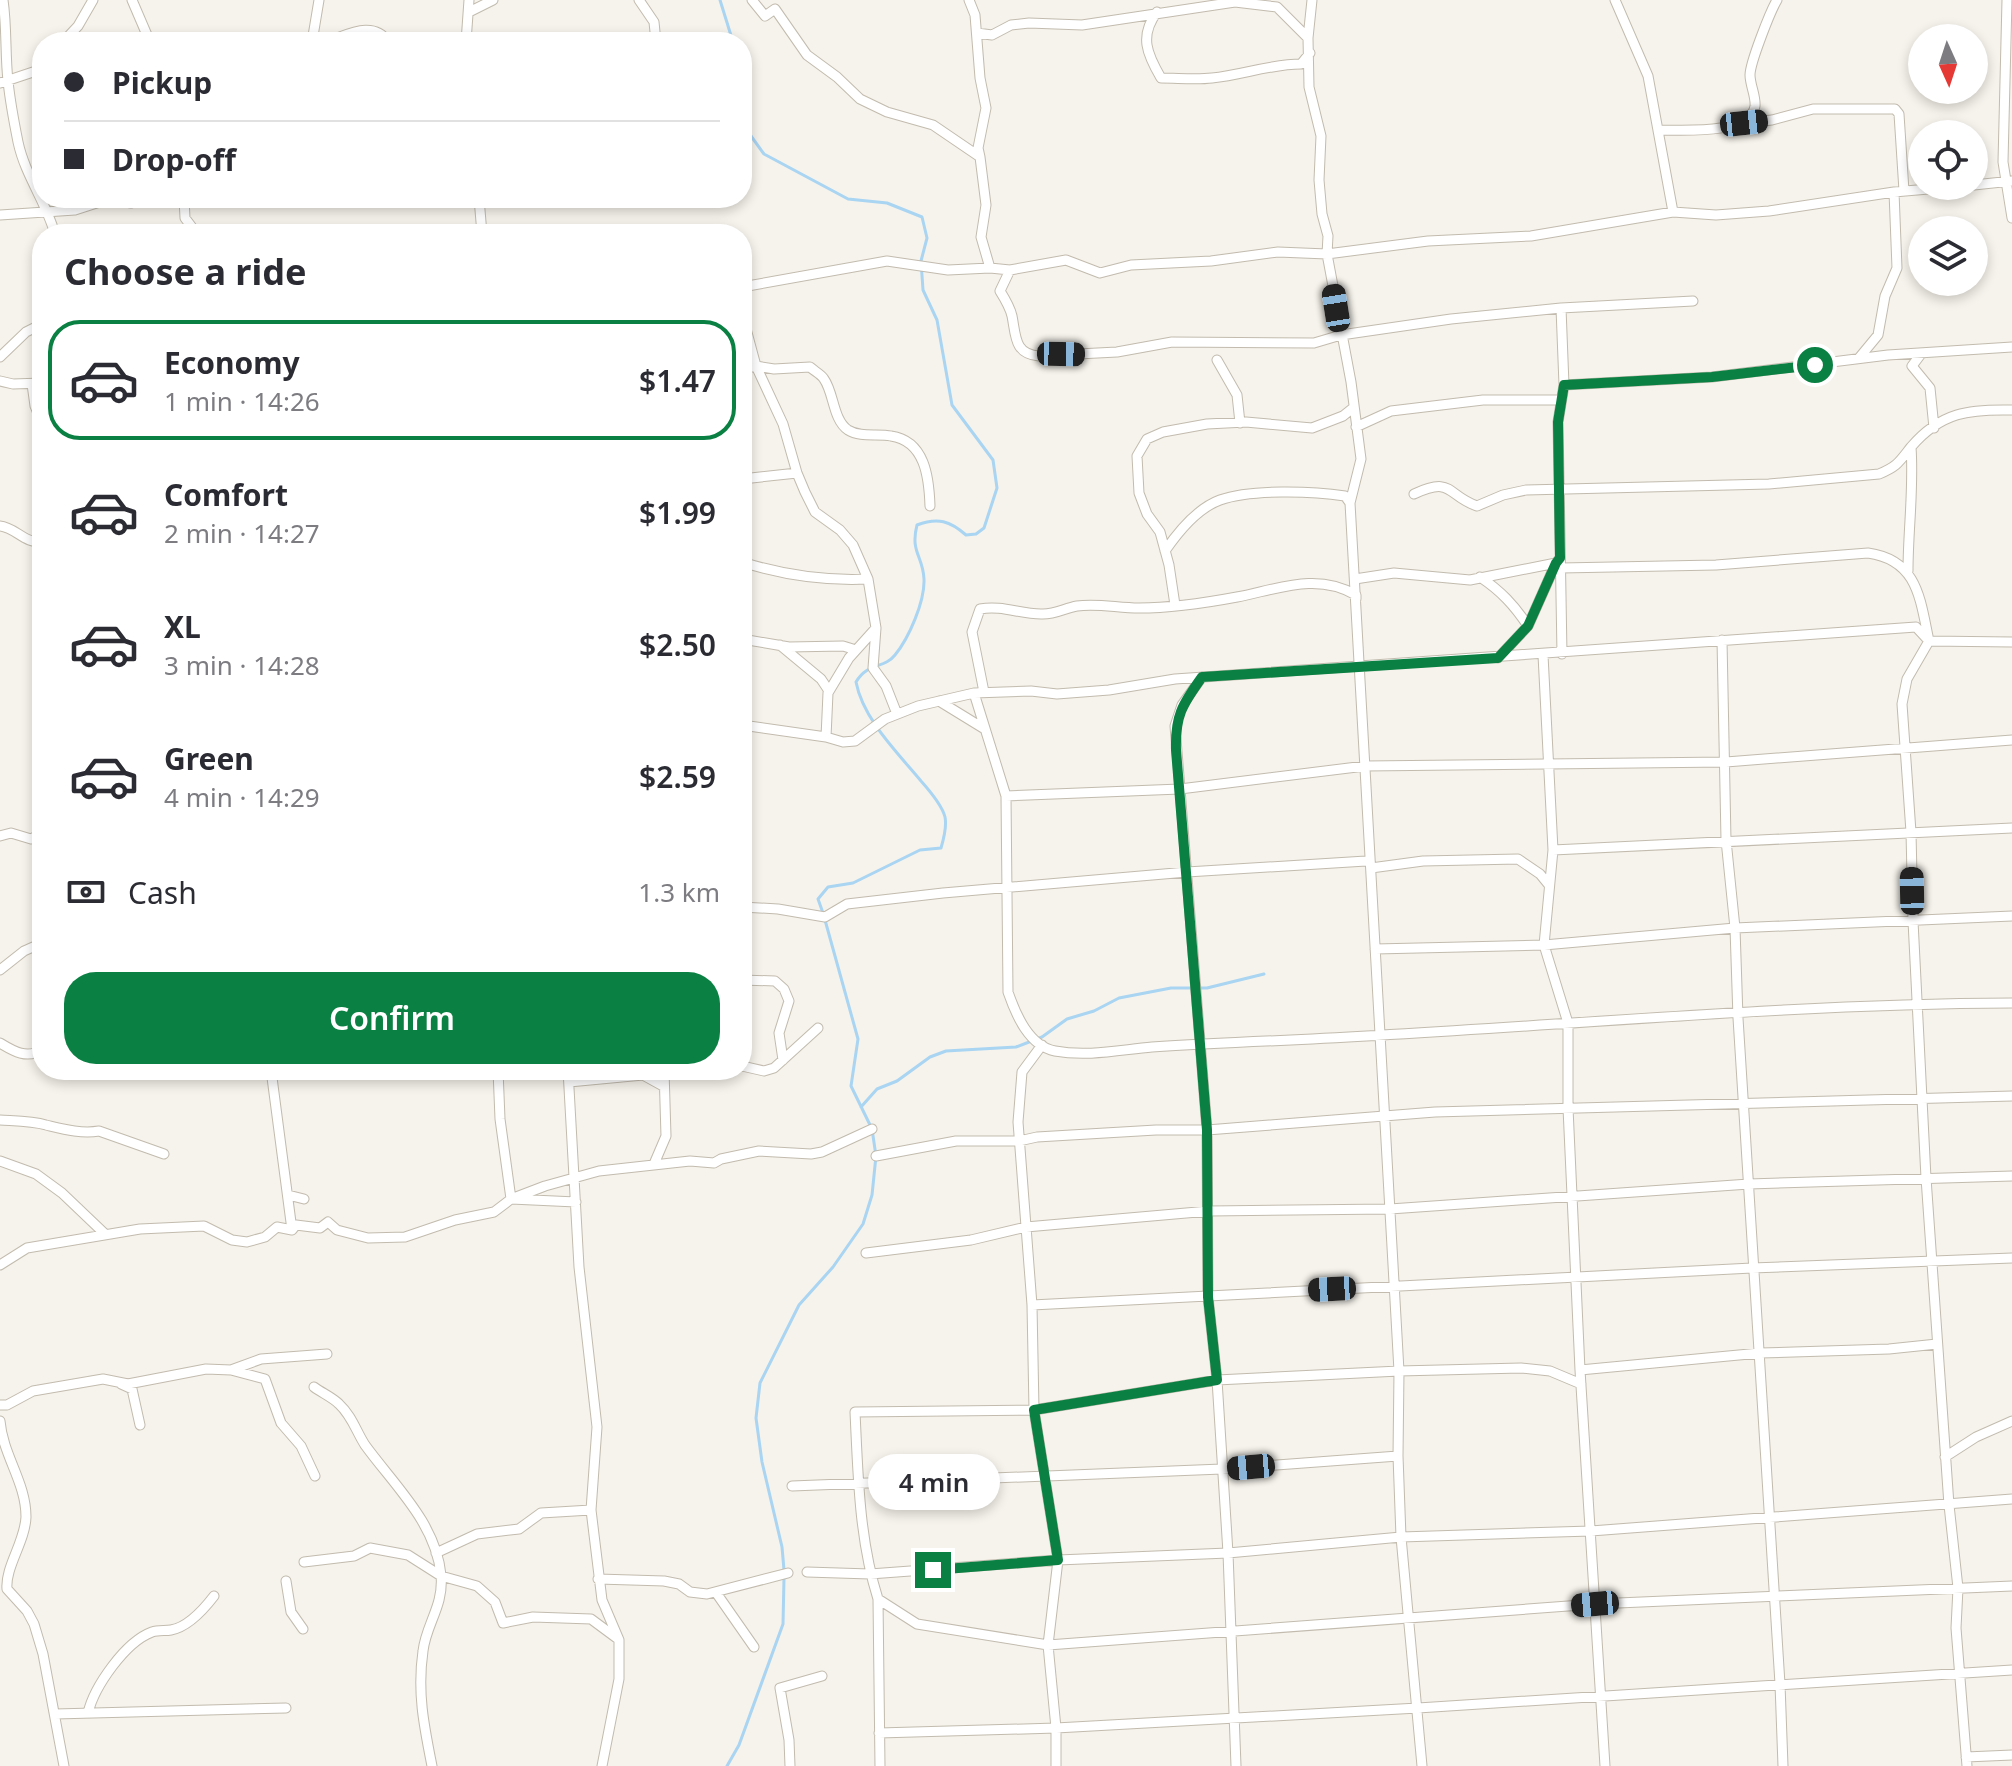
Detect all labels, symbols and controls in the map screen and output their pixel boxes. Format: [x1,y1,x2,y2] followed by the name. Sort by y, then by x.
[1908,24,1988,104] north arrow
[1908,24,1988,296] map controls
[112,62,212,103] text: Pickup
[1719,109,1769,137] car
[1908,120,1988,200] button: locate
[112,139,236,180] text: Drop-off
[1908,216,1988,296] button: layers
[64,247,306,296] text: Choose a ride
[1320,282,1352,334] car
[164,342,300,383] text: Economy
[1037,342,1085,366] car
[68,344,140,416] icon: car
[1797,347,1833,383] route start
[639,360,716,401] text: $1.47
[164,383,320,419] text: 1 min · 14:26
[164,474,288,515] text: Comfort
[68,476,140,548] icon: car
[639,492,716,533] text: $1.99
[164,515,320,551] text: 2 min · 14:27
[164,606,201,647] text: XL
[68,608,140,680] icon: car
[639,624,716,665] text: $2.50
[164,647,320,683] text: 3 min · 14:28
[164,738,254,779] text: Green
[68,740,140,812] icon: car
[639,756,716,797] text: $2.59
[164,779,320,815] text: 4 min · 14:29
[1900,867,1924,915] car
[64,870,108,914] icon: cash
[128,872,197,913] text: Cash
[638,874,720,910] text: 1.3 km
[64,972,720,1064] button: Confirm
[1307,1276,1357,1302] car
[1226,1453,1276,1481] car
[867,1454,999,1510] callout: 4 min
[899,1464,969,1500] text: 4 min
[915,1552,951,1588] route end
[1570,1590,1620,1618] car

